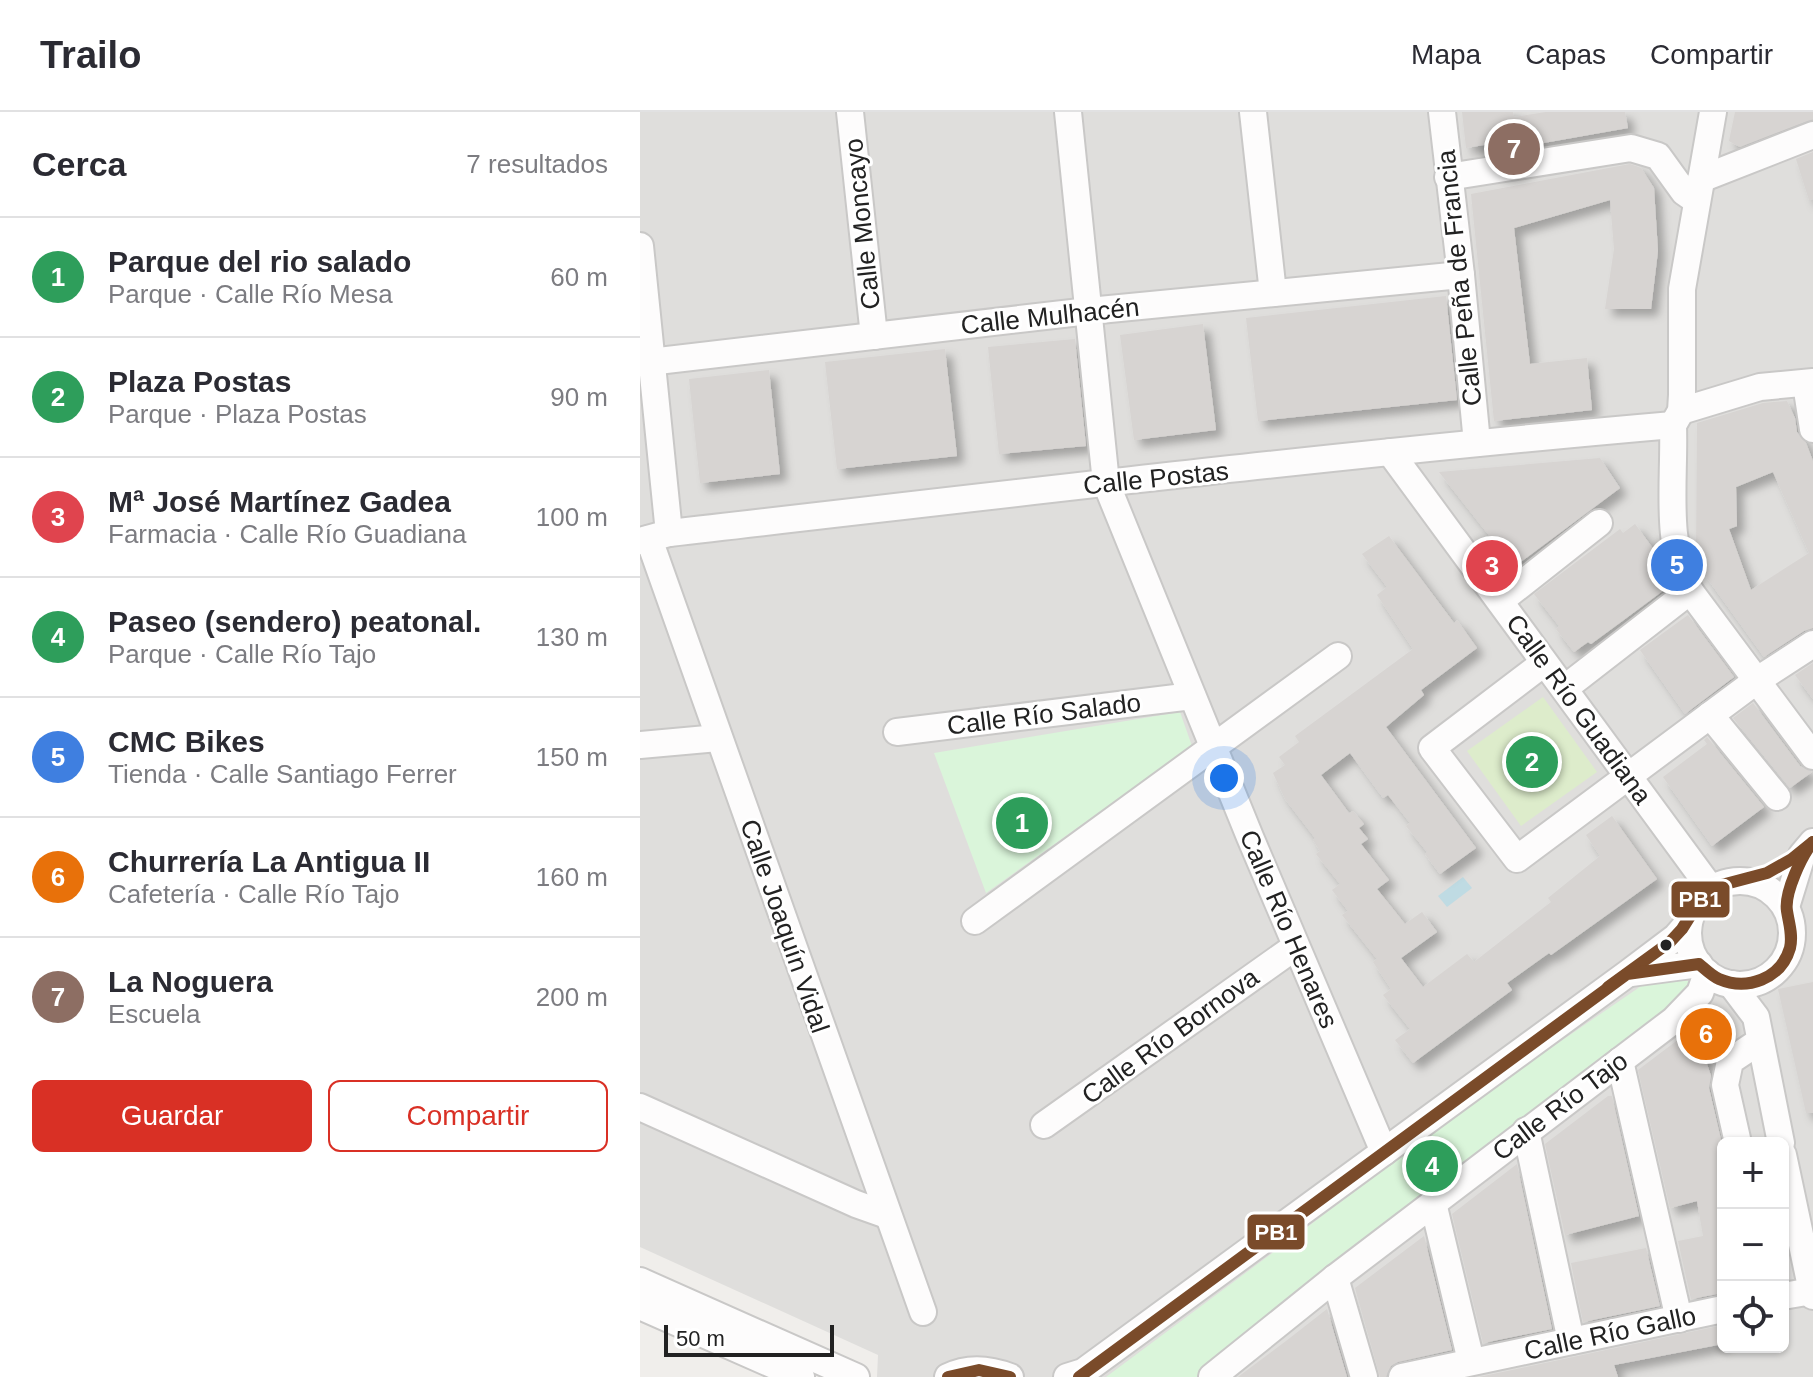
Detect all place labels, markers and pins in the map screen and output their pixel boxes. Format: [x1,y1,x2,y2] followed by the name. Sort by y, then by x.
[1488,119,1540,179] pin: 7
[1651,535,1703,595] pin: 5
[1466,536,1518,596] pin: 3
[1506,732,1558,792] pin: 2
[996,793,1048,853] pin: 1
[1658,937,1674,953] unlabelled marker
[1680,1004,1732,1064] pin: 6
[1406,1136,1458,1196] pin: 4

